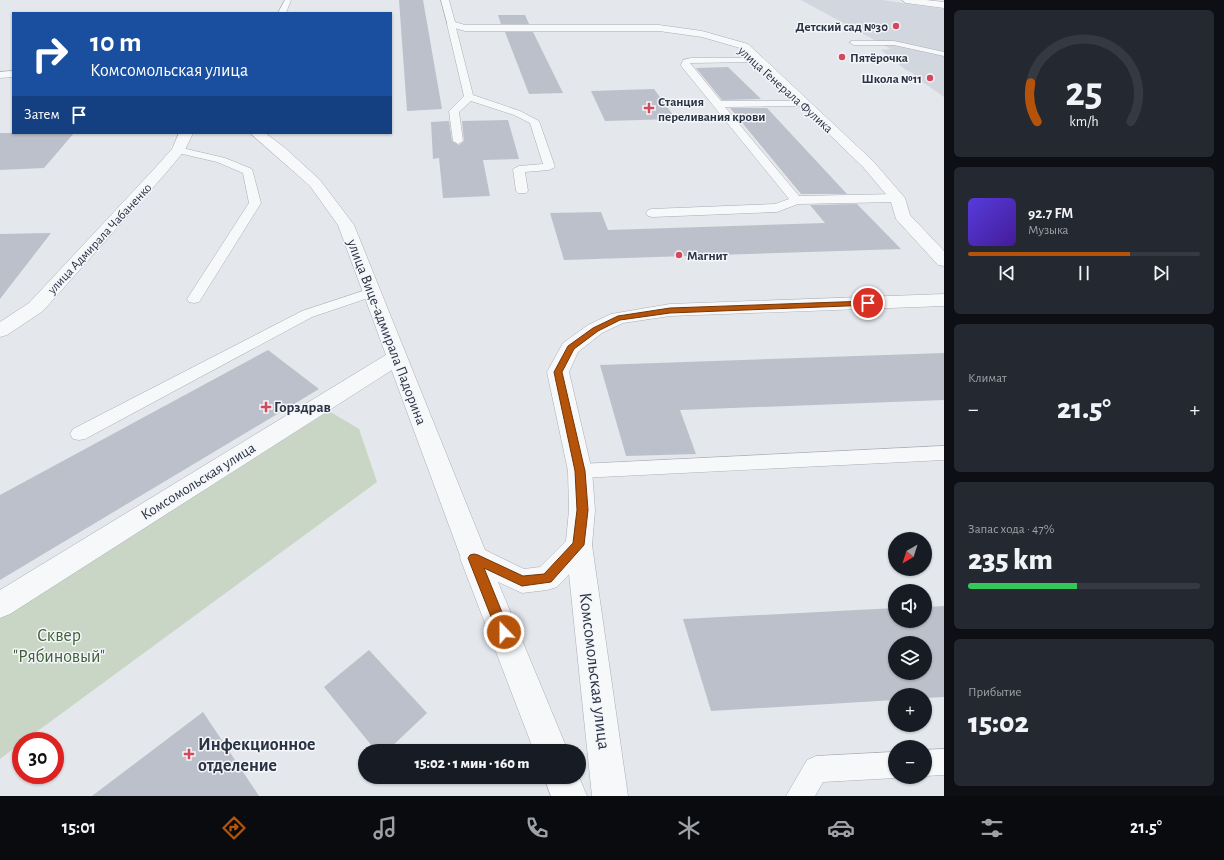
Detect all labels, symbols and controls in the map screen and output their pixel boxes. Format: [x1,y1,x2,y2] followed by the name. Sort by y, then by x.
[796,21,888,34] place label: Детский сад №30
[891,21,901,31] marker: Детский сад №30
[24,28,76,80] icon: right
[90,29,142,57] text: 10 m
[734,44,835,136] street label: улица Генерала Фулика
[837,52,847,62] marker: Пятёрочка
[850,52,908,65] place label: Пятёрочка
[90,62,248,80] text: Комсомольская улица
[1065,71,1103,112] text: 25
[862,73,922,86] place label: Школа №11
[925,73,935,83] marker: Школа №11
[658,96,765,124] place label: Станция переливания крови
[643,102,655,114] marker: Станция переливания крови
[68,104,90,126] icon: arrive
[24,107,60,122] text: Затем
[1069,114,1099,128] text: km/h
[45,181,155,298] street label: улица Адмирала Чабаненко
[1028,206,1073,221] text: 92.7 FM
[1028,224,1069,237] text: Музыка
[344,236,429,427] street label: улица Вице-адмирала Падорина
[674,250,684,260] marker: Магнит
[687,250,729,263] place label: Магнит
[996,262,1018,284] icon: previous
[1073,262,1095,284] icon: pause
[1150,262,1172,284] icon: next
[851,286,885,320] pin
[857,292,879,314] icon: arrive
[968,372,1007,385] text: Климат
[1057,394,1111,424] text: 21.5°
[968,398,979,420] text: −
[1189,398,1200,420] text: +
[274,400,331,415] place label: Горздрав
[261,402,271,412] marker: Горздрав
[138,440,258,523] street label: Комсомольская улица
[968,523,1054,536] text: Запас хода · 47%
[888,532,932,576] north arrow
[888,532,932,784] map controls
[968,545,1053,575] text: 235 km
[888,584,932,628] button: sound
[575,591,613,751] street label: Комсомольская улица
[483,611,525,653] position arrow
[13,627,105,666] park label: Сквер "Рябиновый"
[888,636,932,680] button: layers
[968,686,1022,699] text: Прибытие
[888,688,932,732] button: +
[968,708,1029,738] text: 15:02
[12,732,64,784] speed limit sign: 30
[198,736,316,775] place label: Инфекционное отделение
[888,740,932,784] button: −
[183,748,195,760] marker: Инфекционное отделение
[415,756,529,771] text: 15:02 · 1 мин · 160 m
[220,814,248,842] icon: directions
[371,814,399,842] icon: music
[523,814,551,842] icon: phone
[675,814,703,842] icon: climate
[827,814,855,842] icon: car
[978,814,1006,842] icon: filters
[62,819,96,837] text: 15:01
[1130,819,1162,837] text: 21.5°

